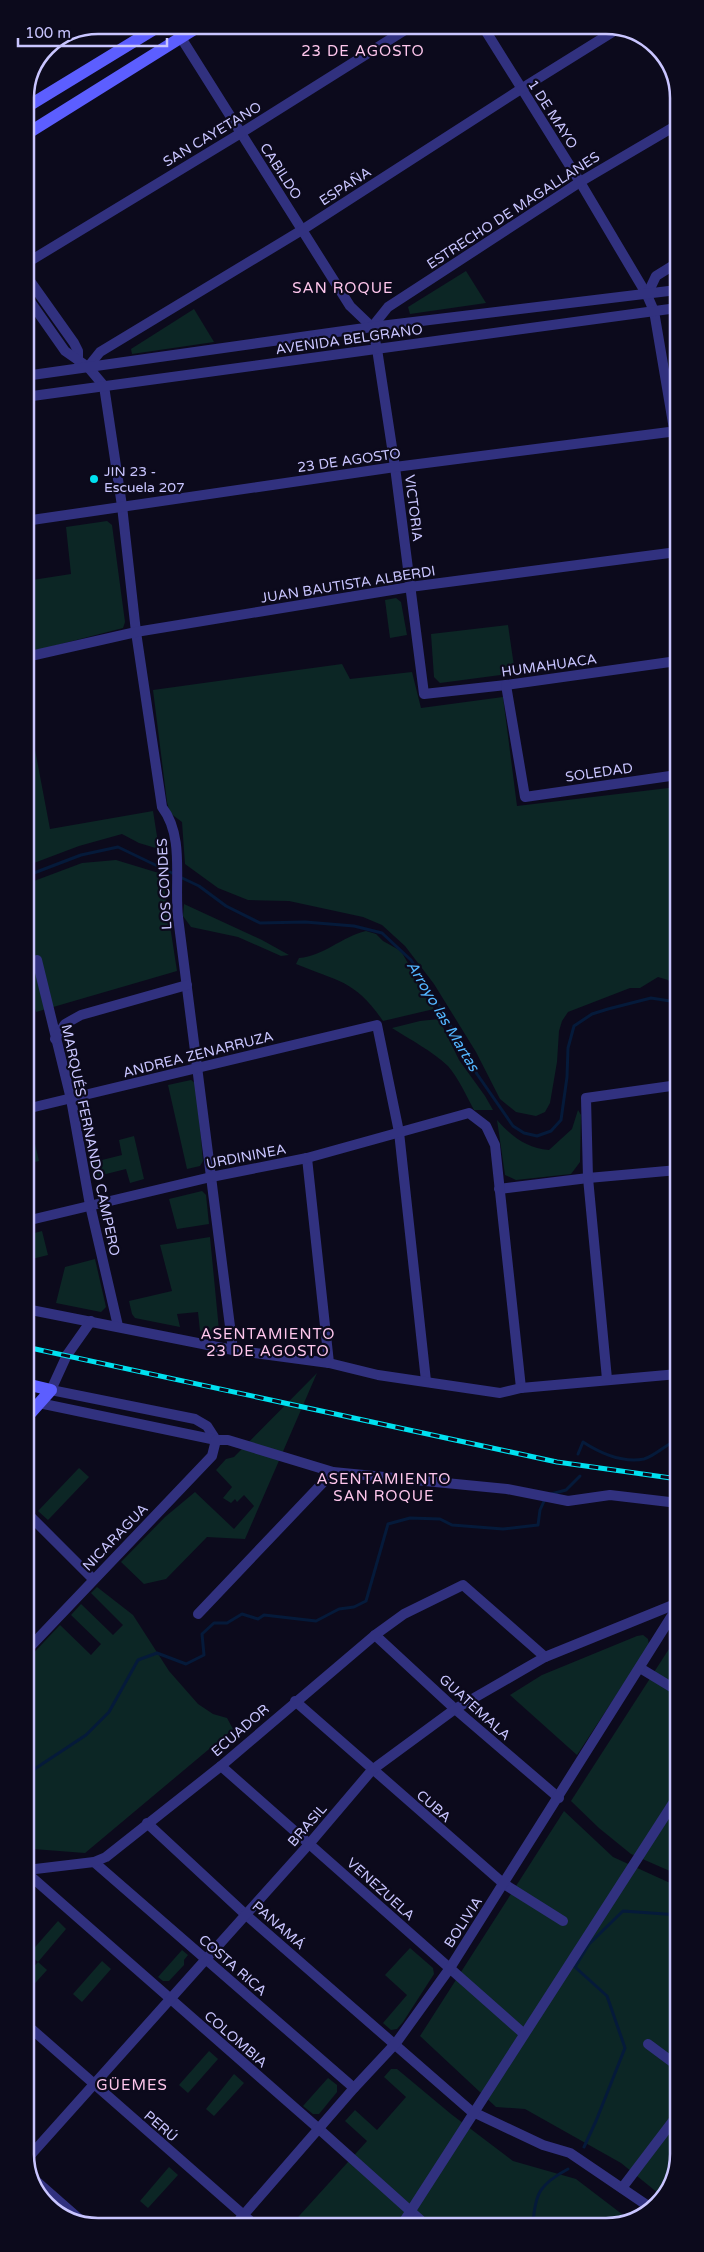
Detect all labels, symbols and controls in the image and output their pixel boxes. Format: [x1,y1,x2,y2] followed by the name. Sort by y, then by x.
[18,15,166,47] scale bar
[25,24,71,42] text: 100 m
[301,42,425,60] district label: 23 DE AGOSTO
[524,77,581,152] street label: 1 DE MAYO
[160,98,265,171] street label: SAN CAYETANO
[256,140,305,203] street label: CABILDO
[424,148,603,273] street label: ESTRECHO DE MAGALLANES
[316,163,374,209] street label: ESPAÑA
[292,279,394,297] district label: SAN ROQUE
[274,321,424,358] street label: AVENIDA BELGRANO
[296,445,402,476] street label: 23 DE AGOSTO
[104,463,185,496] place label: JIN 23 - Escuela 207
[88,473,100,485] marker: JIN 23 - Escuela 207
[401,474,426,543] street label: VICTORIA
[260,562,437,607] street label: JUAN BAUTISTA ALBERDI
[500,650,598,681] street label: HUMAHUACA
[564,759,634,786] street label: SOLEDAD
[154,837,175,930] street label: LOS CONDES
[403,958,484,1076] water label: Arroyo las Martas
[58,1023,123,1257] street label: MARQUÉS FERNANDO CAMPERO
[121,1028,275,1081] street label: ANDREA ZENARRUZA
[205,1140,287,1173] street label: URDININEA
[201,1325,335,1360] district label: ASENTAMIENTO 23 DE AGOSTO
[317,1470,451,1505] district label: ASENTAMIENTO SAN ROQUE
[79,1500,152,1575] street label: NICARAGUA
[435,1671,514,1744] street label: GUATEMALA
[208,1701,273,1760] street label: ECUADOR
[413,1787,455,1826] street label: CUBA
[284,1801,330,1850] street label: BRASIL
[343,1854,418,1924] street label: VENEZUELA
[441,1894,486,1951] street label: BOLIVIA
[249,1898,309,1953] street label: PANAMÁ
[195,1931,270,2000] street label: COSTA RICA
[201,2007,271,2071] street label: COLOMBIA
[96,2076,168,2094] district label: GÜEMES
[140,2107,181,2146] street label: PERÚ

